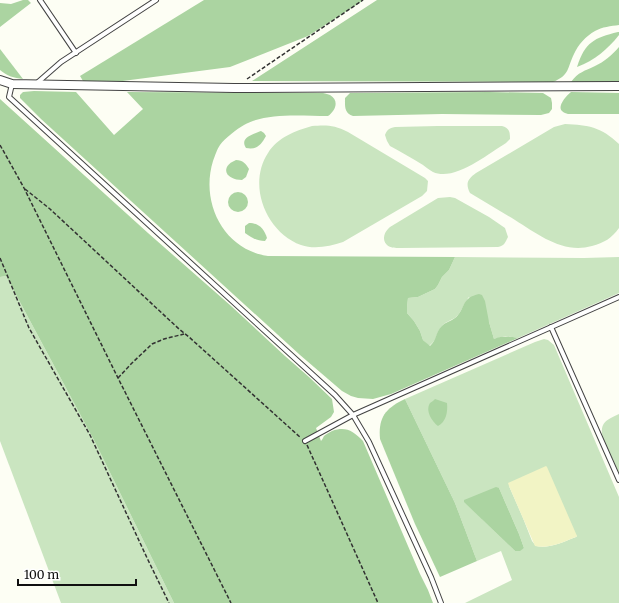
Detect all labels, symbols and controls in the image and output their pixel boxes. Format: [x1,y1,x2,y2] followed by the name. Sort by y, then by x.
[18,561,136,587] scale bar
[24,567,59,582] text: 100 m

